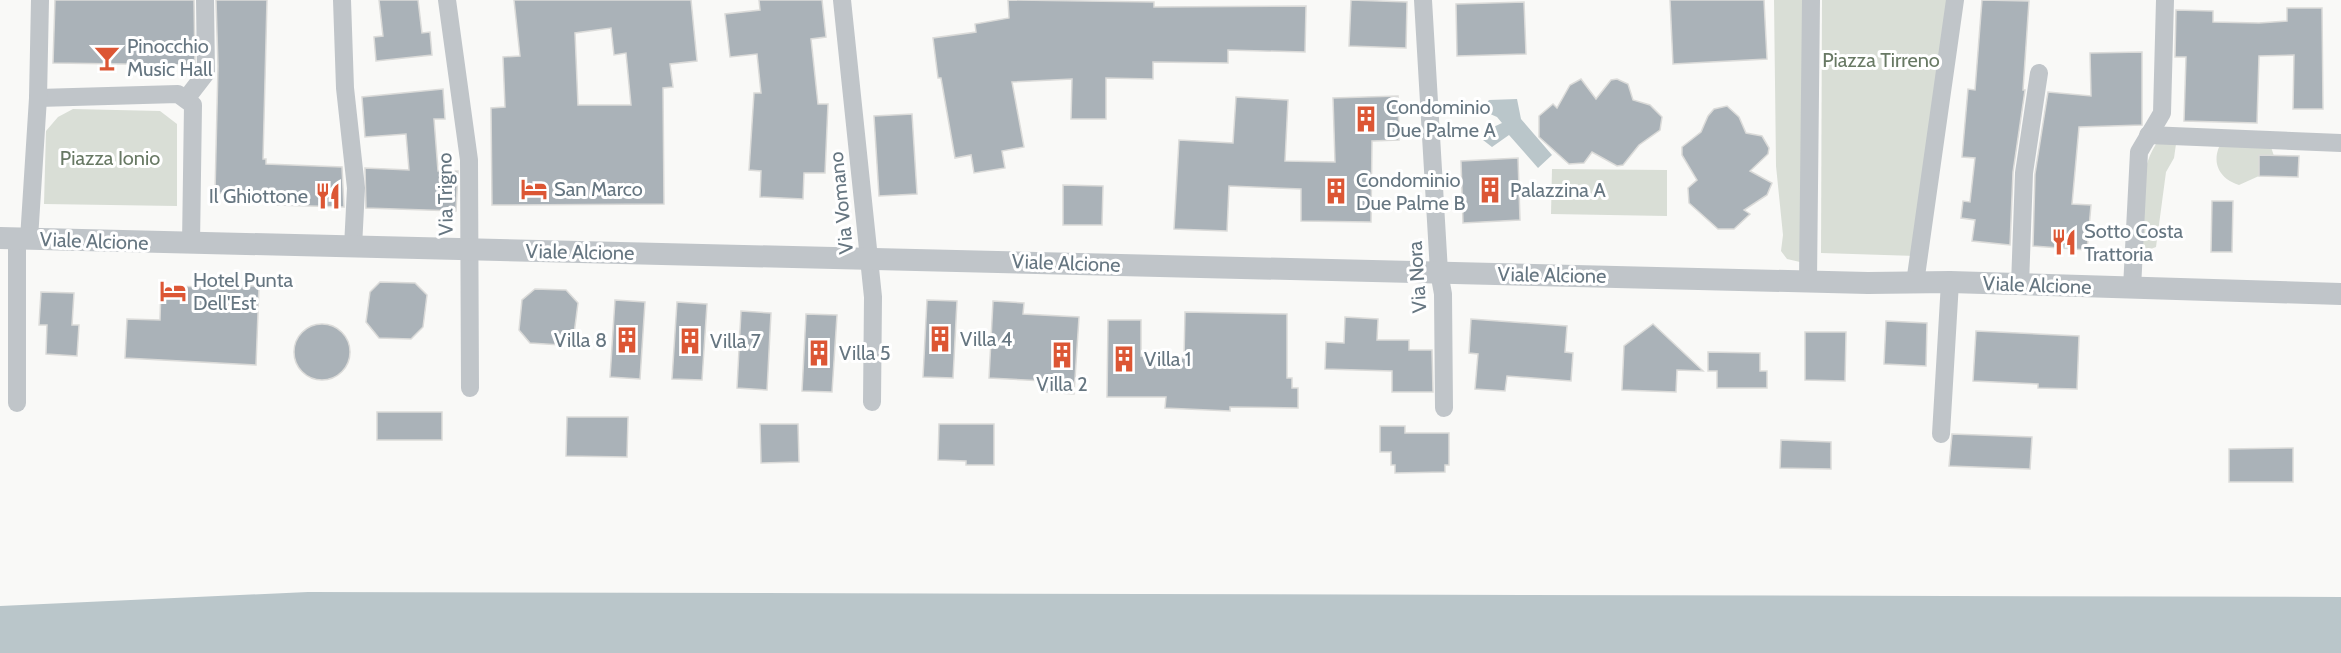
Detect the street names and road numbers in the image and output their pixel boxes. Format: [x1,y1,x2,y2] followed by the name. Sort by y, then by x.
[824,151,858,255] street label: Via Vomano
[432,152,458,236] street label: Via Trigno
[39,227,149,255] street label: Viale Alcione
[525,239,635,265] street label: Viale Alcione
[1402,240,1431,314] street label: Via Nora
[1011,249,1121,277] street label: Viale Alcione
[1497,262,1607,288] street label: Viale Alcione
[1982,271,2092,299] street label: Viale Alcione

